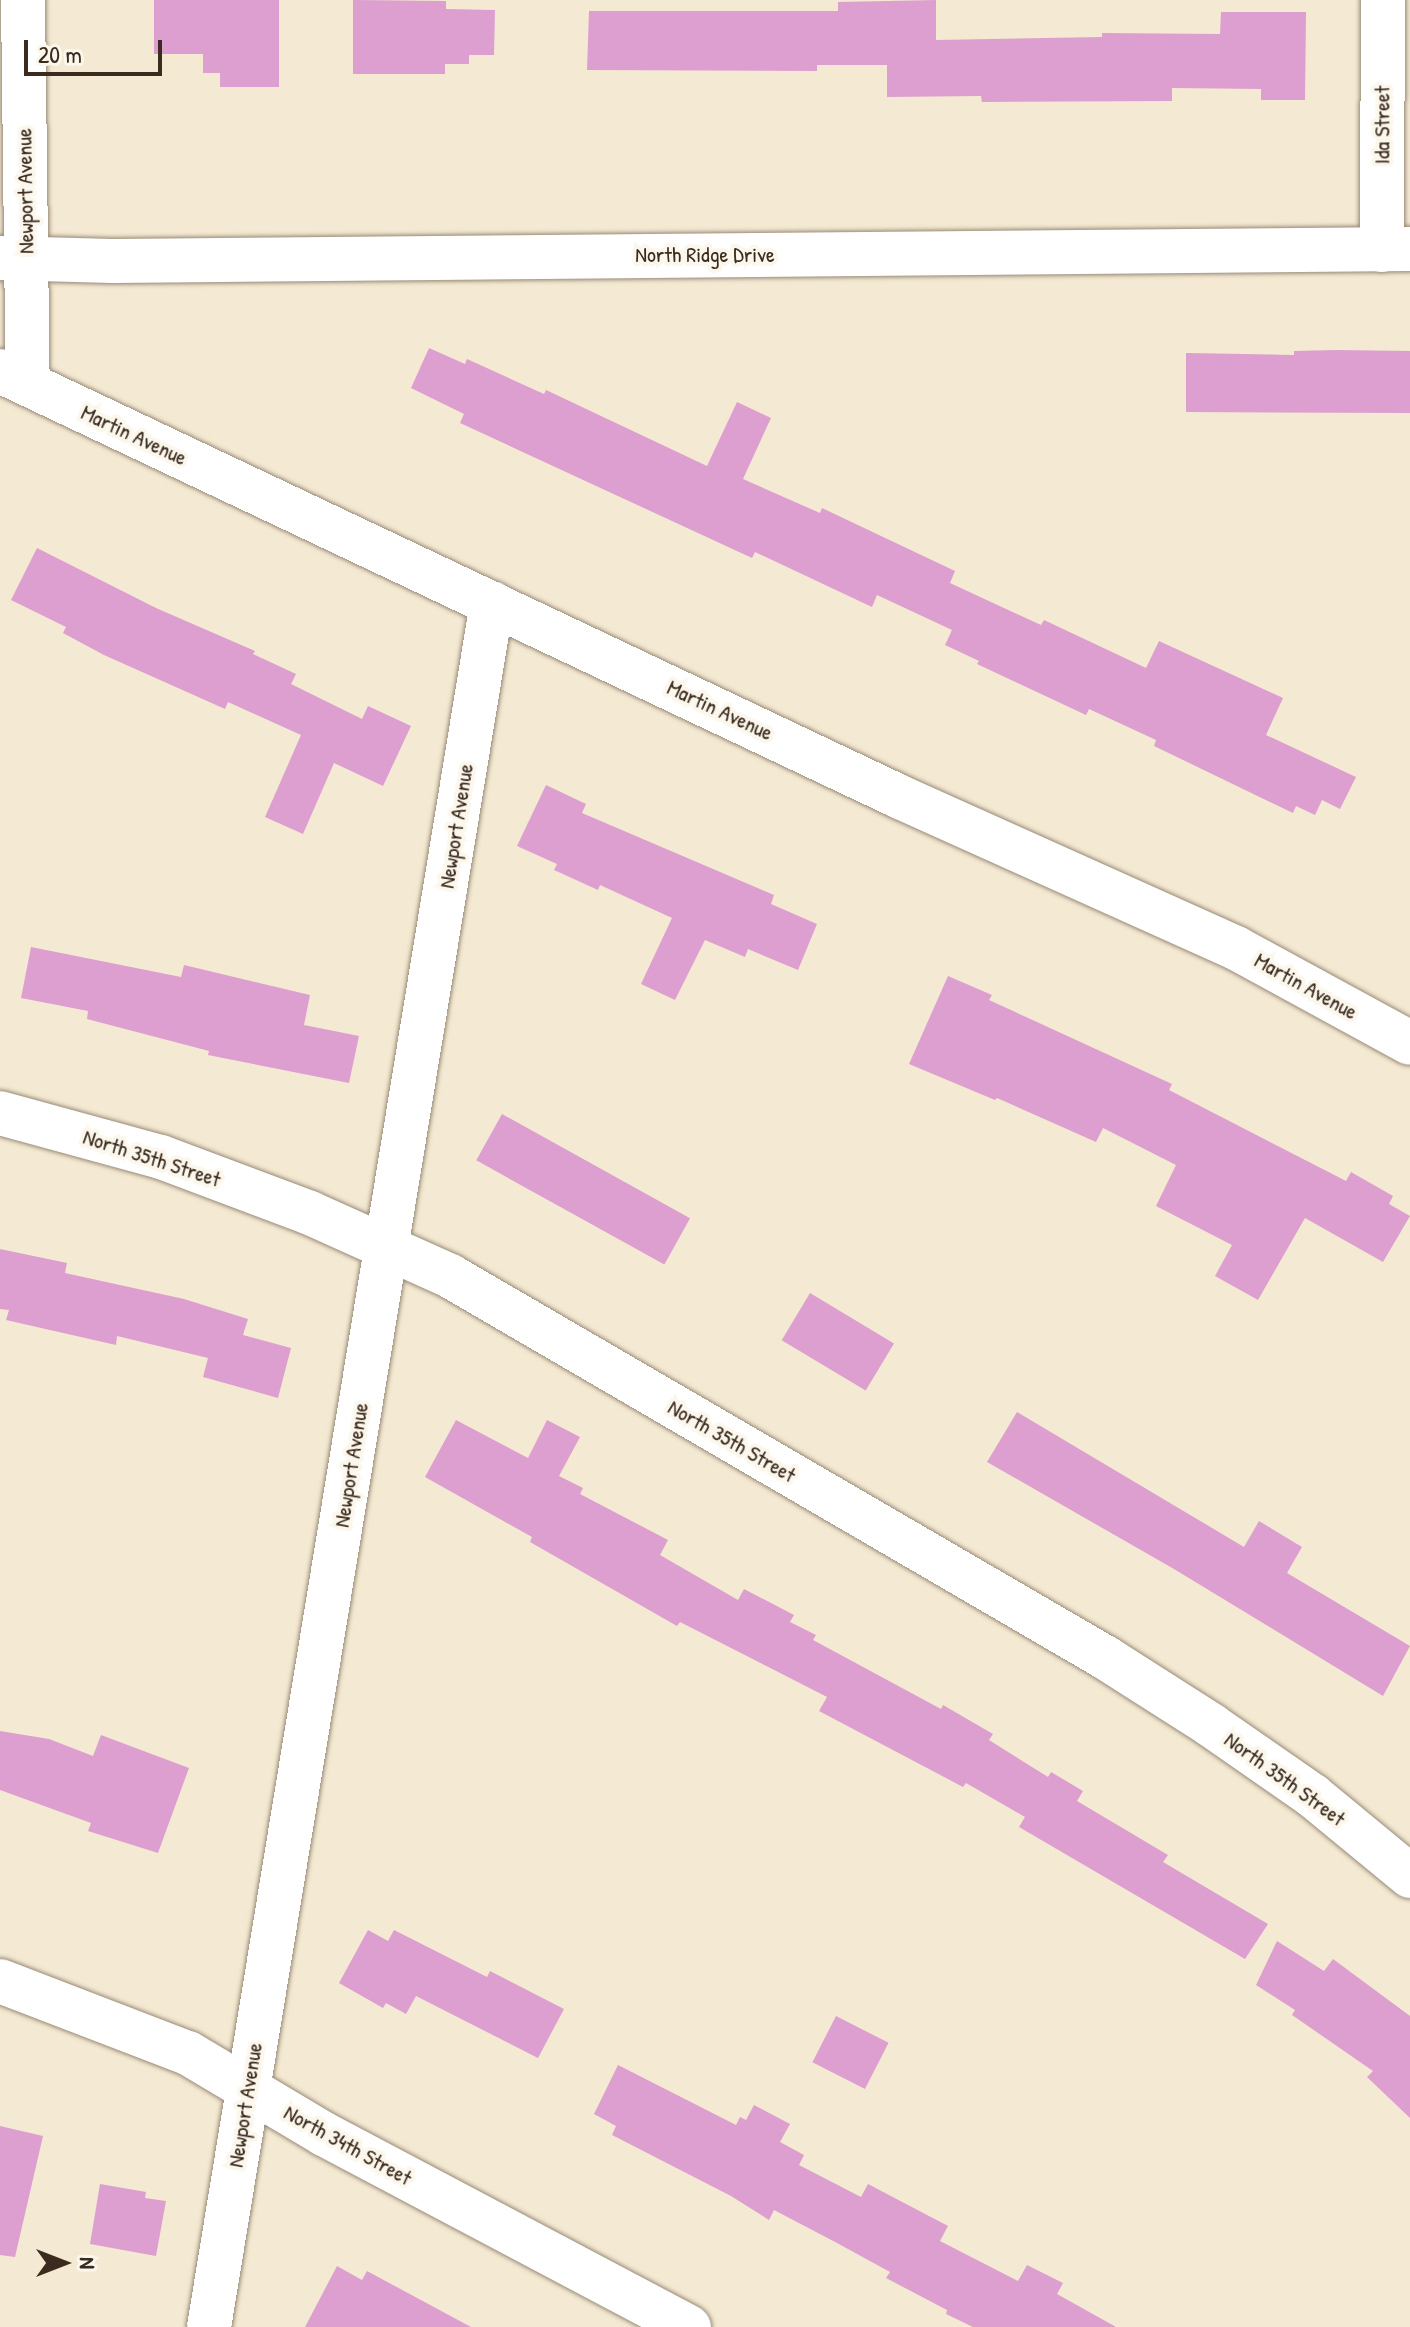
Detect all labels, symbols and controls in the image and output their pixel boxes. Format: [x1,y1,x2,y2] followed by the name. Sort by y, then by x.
[28,24,166,74] scale bar
[38,38,82,70] text: 20 m
[1369,86,1395,164] street label: Ida Street
[11,128,39,254] street label: Newport Avenue
[635,242,775,268] street label: North Ridge Drive
[77,399,191,471] street label: Martin Avenue
[663,674,777,746] street label: Martin Avenue
[433,762,479,890] street label: Newport Avenue
[1250,947,1362,1025] street label: Martin Avenue
[80,1123,224,1193] street label: North 35th Street
[663,1394,801,1488] street label: North 35th Street
[328,1401,374,1529] street label: Newport Avenue
[1219,1726,1351,1832] street label: North 35th Street
[222,2041,268,2169] street label: Newport Avenue
[279,2099,417,2191] street label: North 34th Street
[24,2223,104,2303] north arrow
[73,2257,103,2269] text: N

